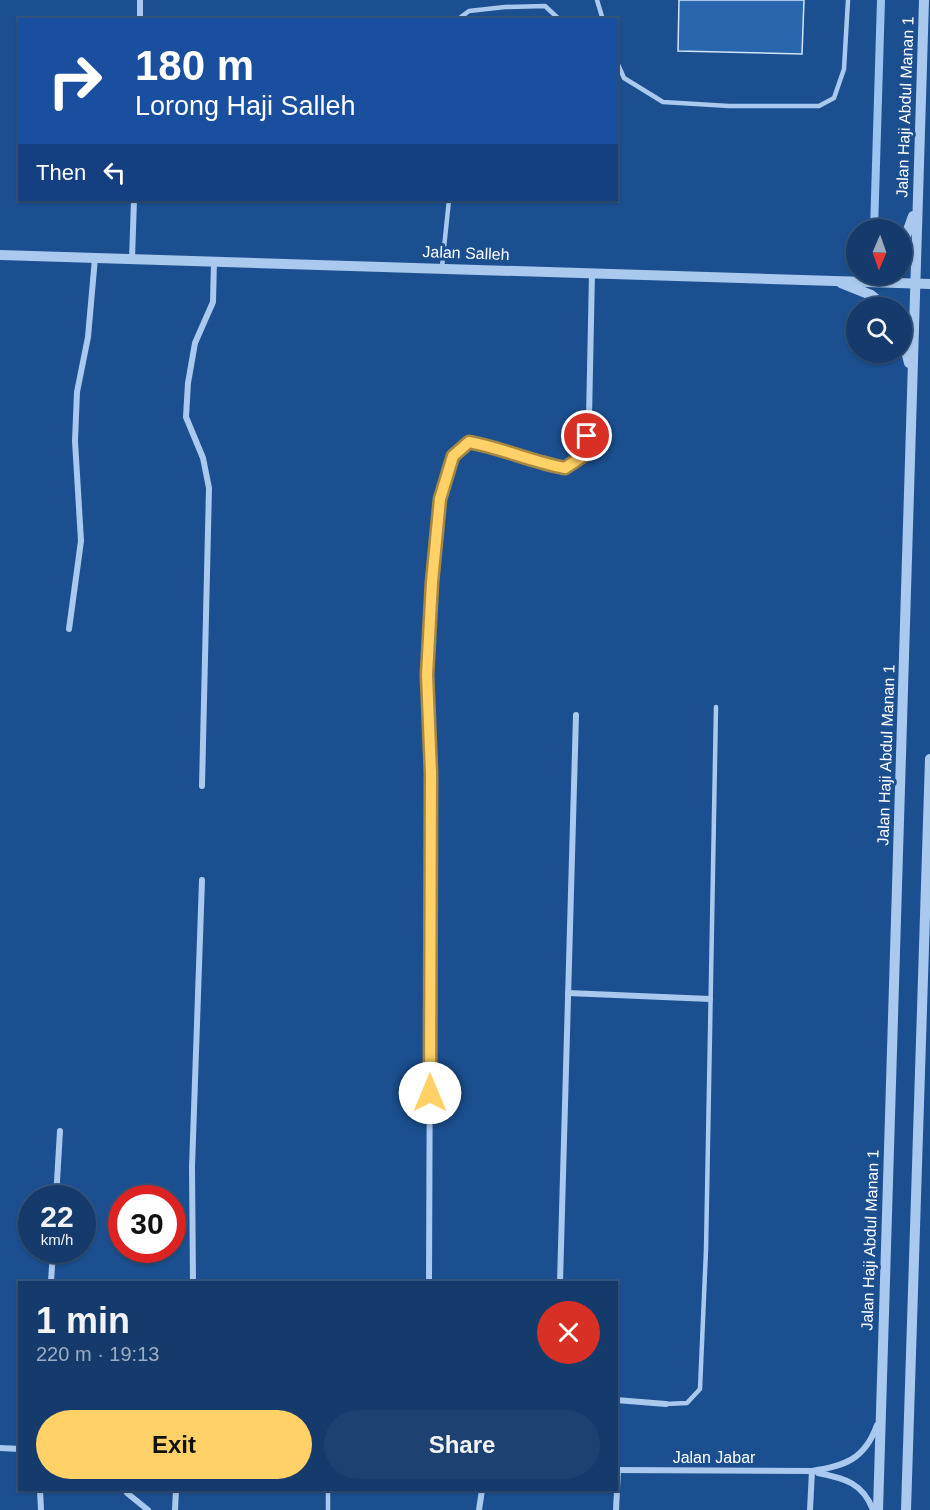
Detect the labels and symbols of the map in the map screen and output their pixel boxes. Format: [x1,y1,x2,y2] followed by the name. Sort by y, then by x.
[893,16,917,198] street label: Jalan Haji Abdul Manan 1
[846,219,912,285] north arrow
[422,243,510,263] street label: Jalan Salleh
[561,410,612,461] pin
[874,664,898,846] street label: Jalan Haji Abdul Manan 1
[398,1061,462,1125] position arrow
[858,1149,882,1331] street label: Jalan Haji Abdul Manan 1
[108,1185,186,1263] speed limit sign: 30
[673,1449,756,1466] street label: Jalan Jabar

